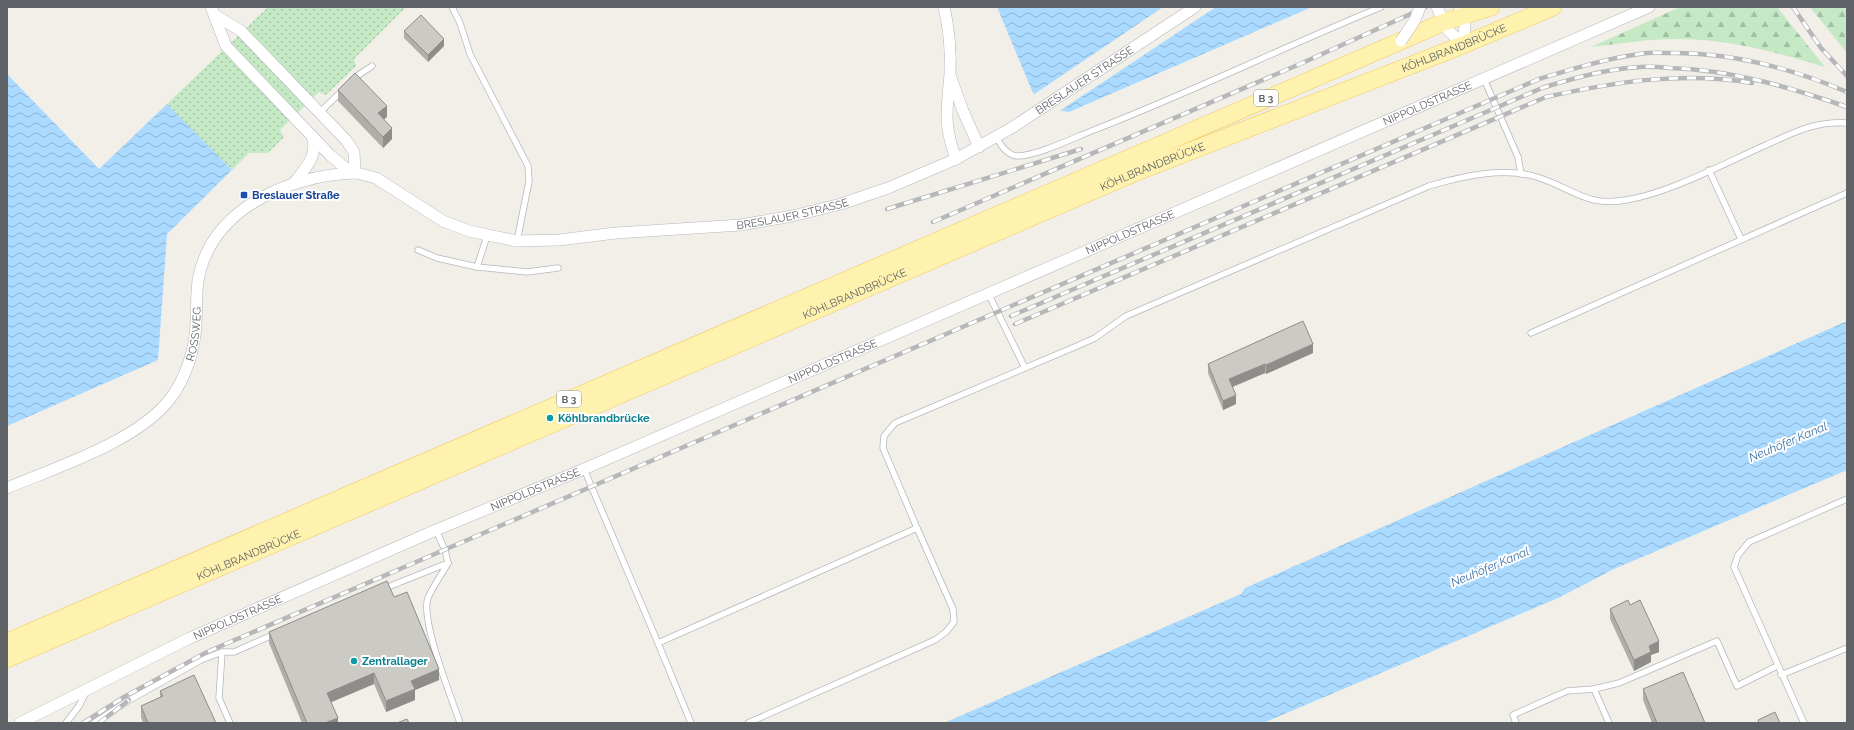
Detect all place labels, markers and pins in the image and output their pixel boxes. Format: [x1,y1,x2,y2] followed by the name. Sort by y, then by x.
[252,189,340,202] place label: Breslauer Straße
[239,190,249,200] marker: Breslauer Straße
[558,412,650,425] place label: Köhlbrandbrücke
[545,413,555,423] marker: Köhlbrandbrücke
[362,655,429,668] place label: Zentrallager
[349,656,359,666] marker: Zentrallager

